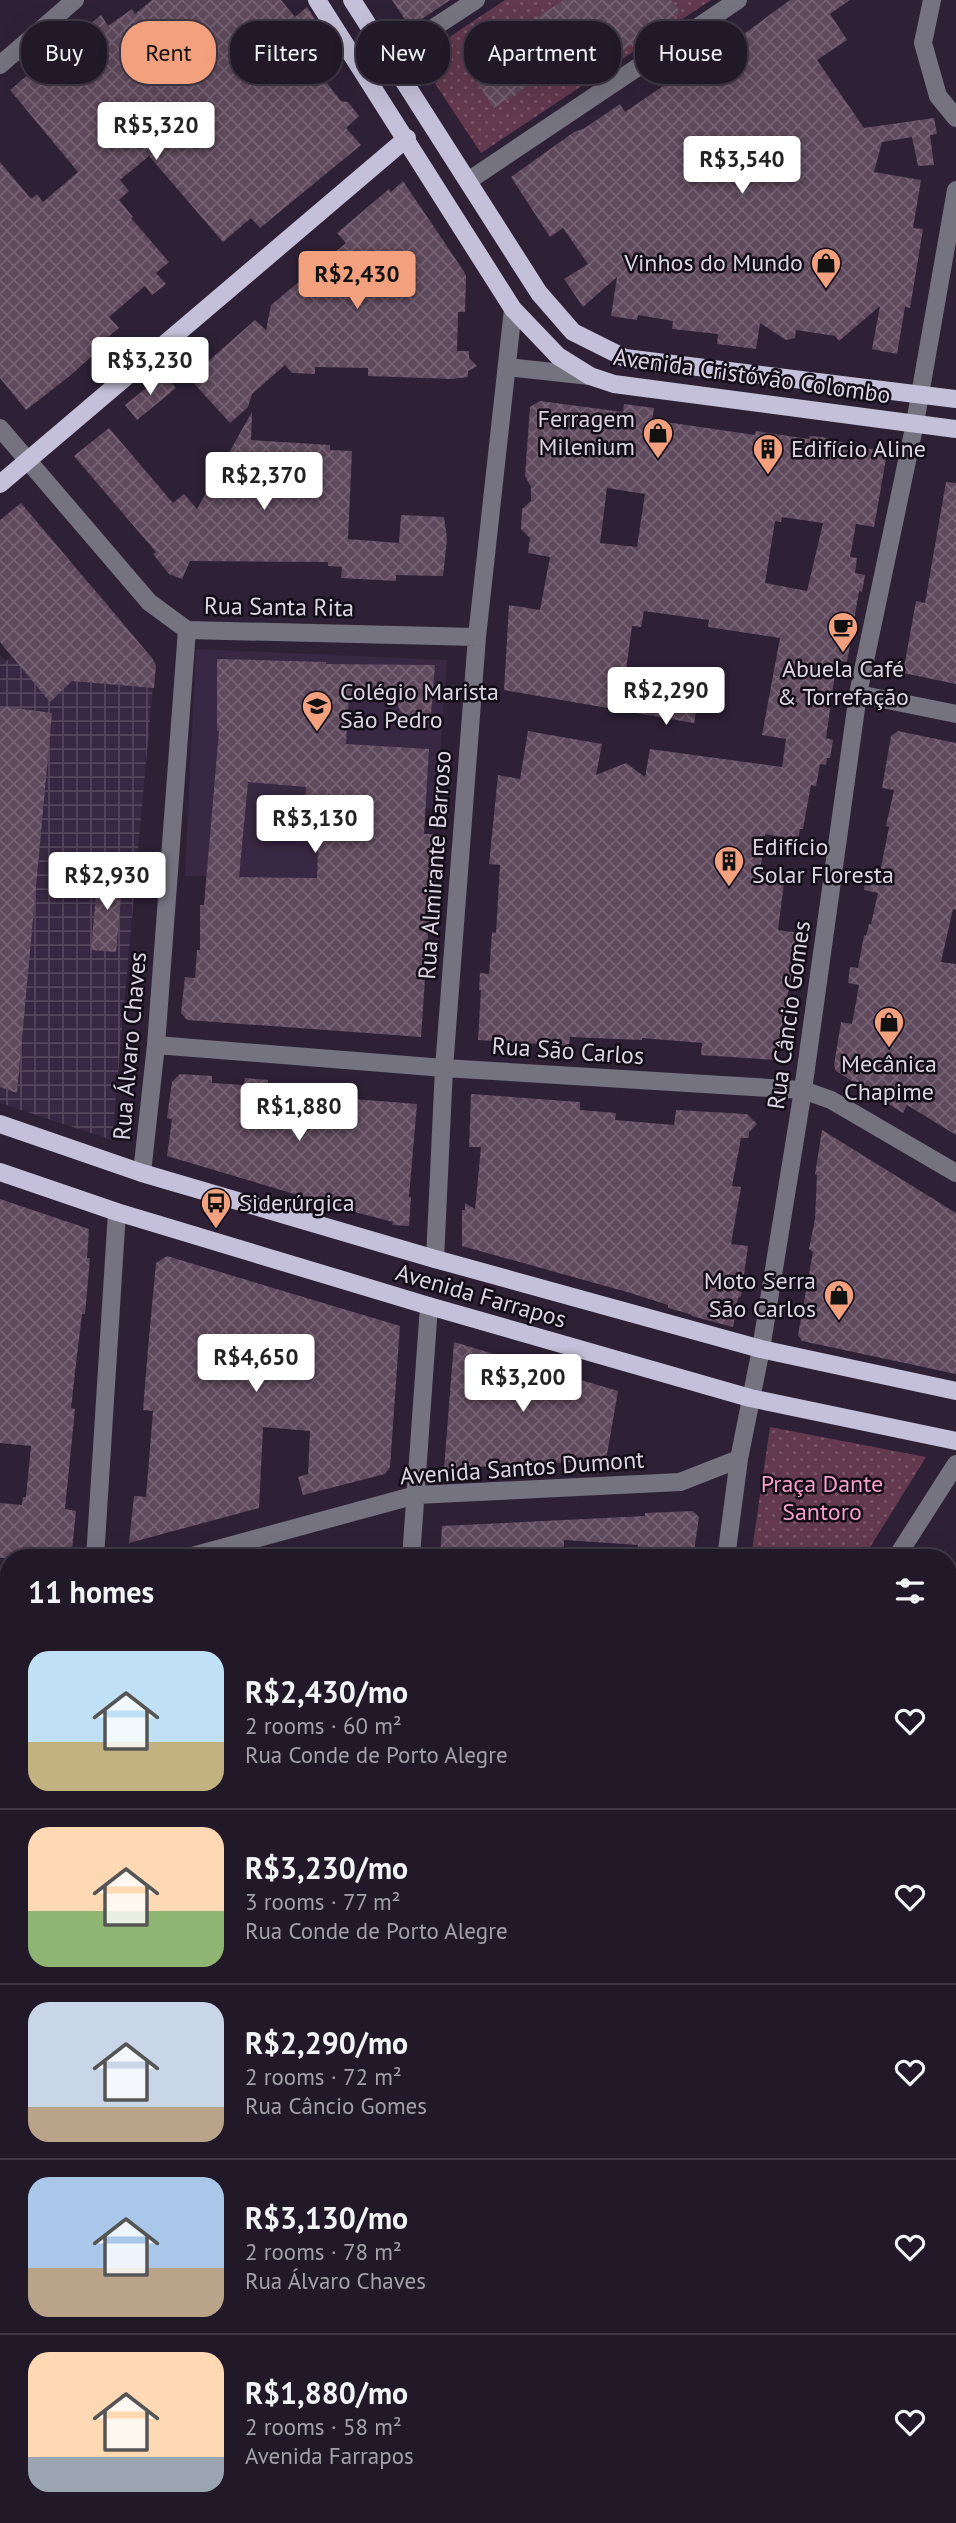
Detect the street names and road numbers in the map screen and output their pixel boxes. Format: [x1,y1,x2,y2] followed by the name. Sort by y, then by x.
[611,341,893,410] street label: Avenida Cristóvão Colombo
[204,590,354,623] street label: Rua Santa Rita
[411,750,458,980] street label: Rua Almirante Barroso
[760,919,817,1111] street label: Rua Câncio Gomes
[106,951,153,1141] street label: Rua Álvaro Chaves
[491,1030,645,1071] street label: Rua São Carlos
[392,1256,570,1335] street label: Avenida Farrapos
[399,1444,645,1492] street label: Avenida Santos Dumont

